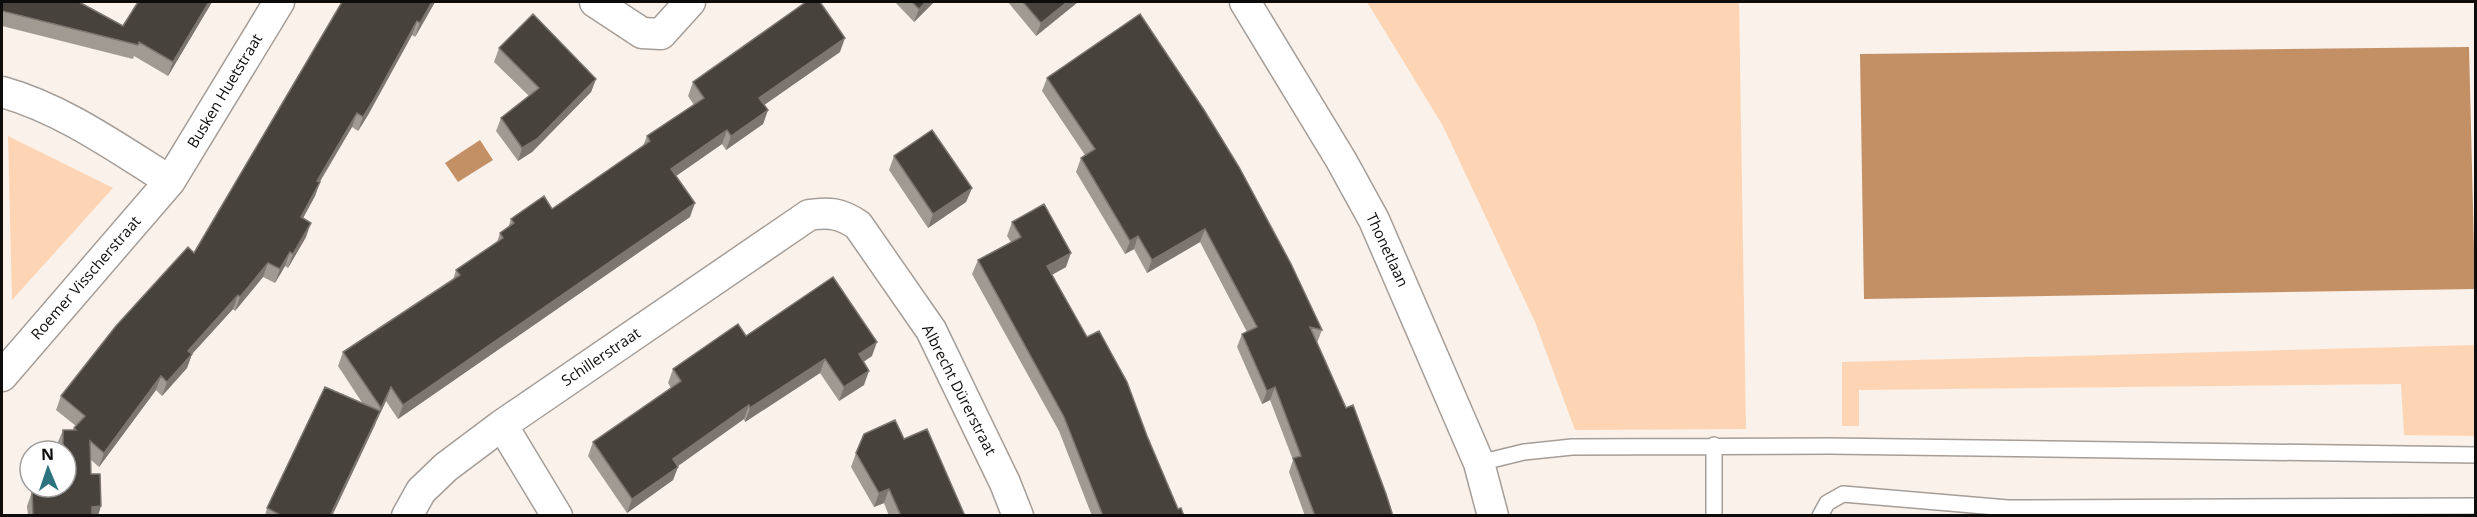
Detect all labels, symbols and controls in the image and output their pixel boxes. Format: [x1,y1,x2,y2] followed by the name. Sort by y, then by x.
[182,30,266,151] street label: Busken Huetstraat
[1362,210,1414,290] street label: Thonetlaan
[26,211,145,343] street label: Roemer Visscherstraat
[918,321,1001,458] street label: Albrecht Dürerstraat
[557,322,644,390] street label: Schillerstraat
[18,439,78,499] north arrow
[41,443,54,465] text: N

